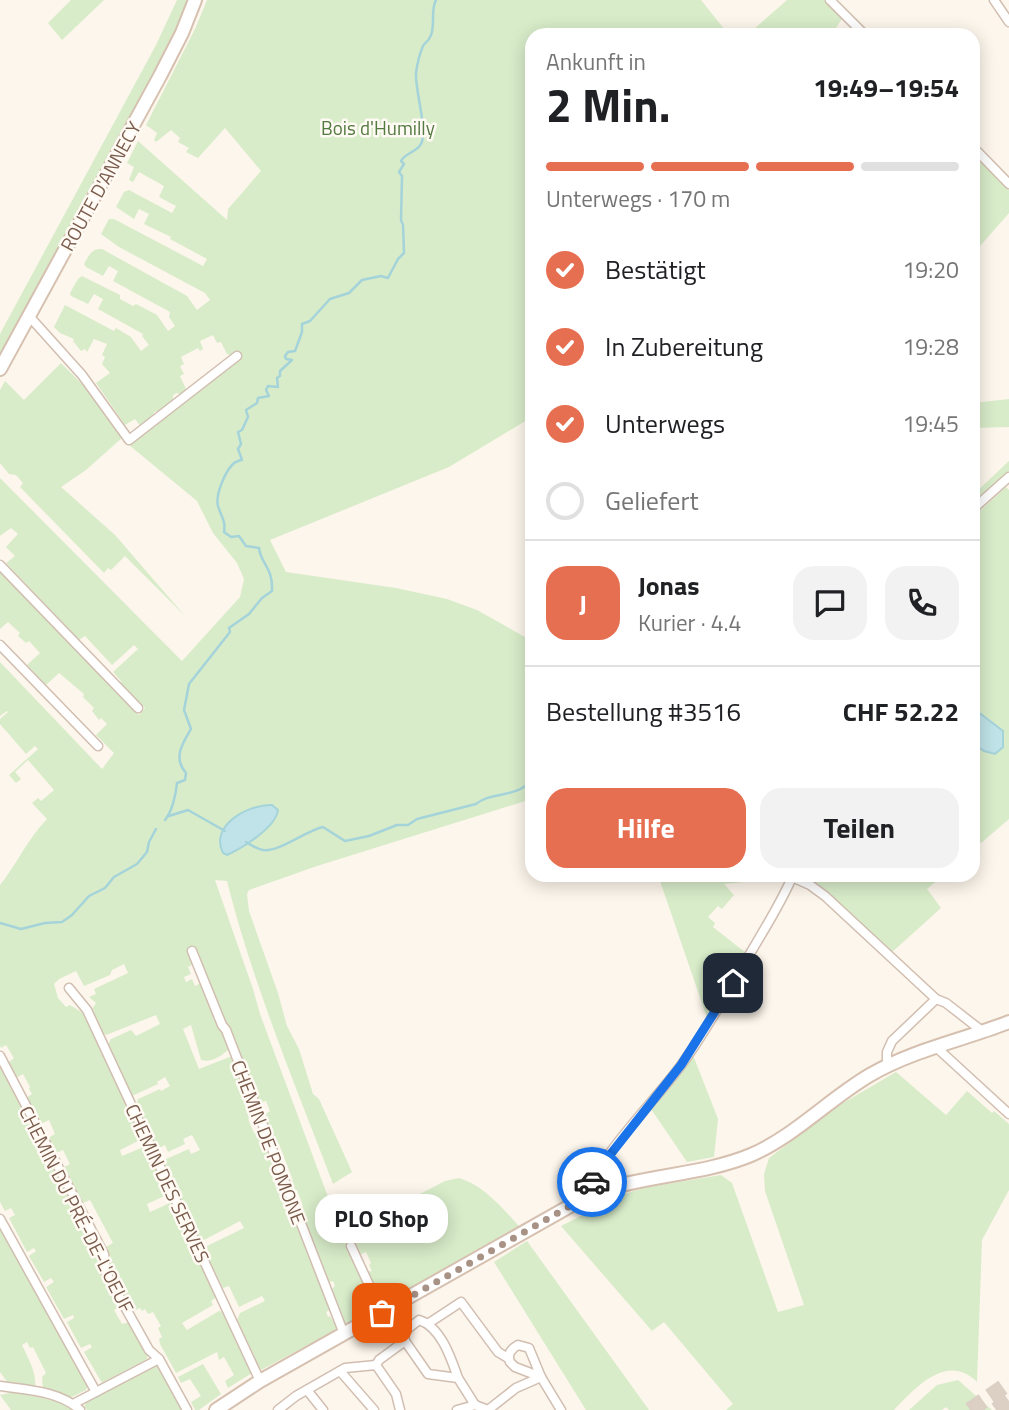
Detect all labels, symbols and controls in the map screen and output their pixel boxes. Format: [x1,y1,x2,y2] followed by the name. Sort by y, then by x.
[546,44,646,79] text: Ankunft in
[813,68,959,107] text: 19:49–19:54
[546,70,670,140] text: 2 Min.
[321,113,435,142] park label: Bois d'Humilly
[52,115,148,256] street label: ROUTE D'ANNECY
[546,181,730,216] text: Unterwegs · 170 m
[605,250,706,289] text: Bestätigt
[546,251,584,289] icon: check
[902,252,959,287] text: 19:20
[605,327,763,366] text: In Zubereitung
[546,328,584,366] icon: check
[902,329,959,364] text: 19:28
[605,404,725,443] text: Unterwegs
[546,405,584,443] icon: check
[902,406,959,441] text: 19:45
[605,481,699,520] text: Geliefert
[638,566,700,605] text: Jonas
[793,566,867,640] button: chat
[885,566,959,640] button: phone
[579,584,587,623] text: J
[638,605,741,640] text: Kurier · 4.4
[546,692,741,731] text: Bestellung #3516
[843,692,959,731] text: CHF 52.22
[546,788,746,868] button: Hilfe
[760,788,959,868] button: Teilen
[703,953,763,1013] pin
[714,964,752,1002] icon: home
[224,1056,314,1228] street label: CHEMIN DE POMONE
[118,1099,218,1267] street label: CHEMIN DES SERVES
[12,1101,142,1317] street label: CHEMIN DU PRÉ-DE-L'OEUF
[557,1147,627,1217] courier
[573,1163,611,1201] icon: car
[316,1194,448,1243] callout: PLO Shop
[334,1201,429,1236] text: PLO Shop
[352,1283,412,1343] pin
[363,1294,401,1332] icon: bag

